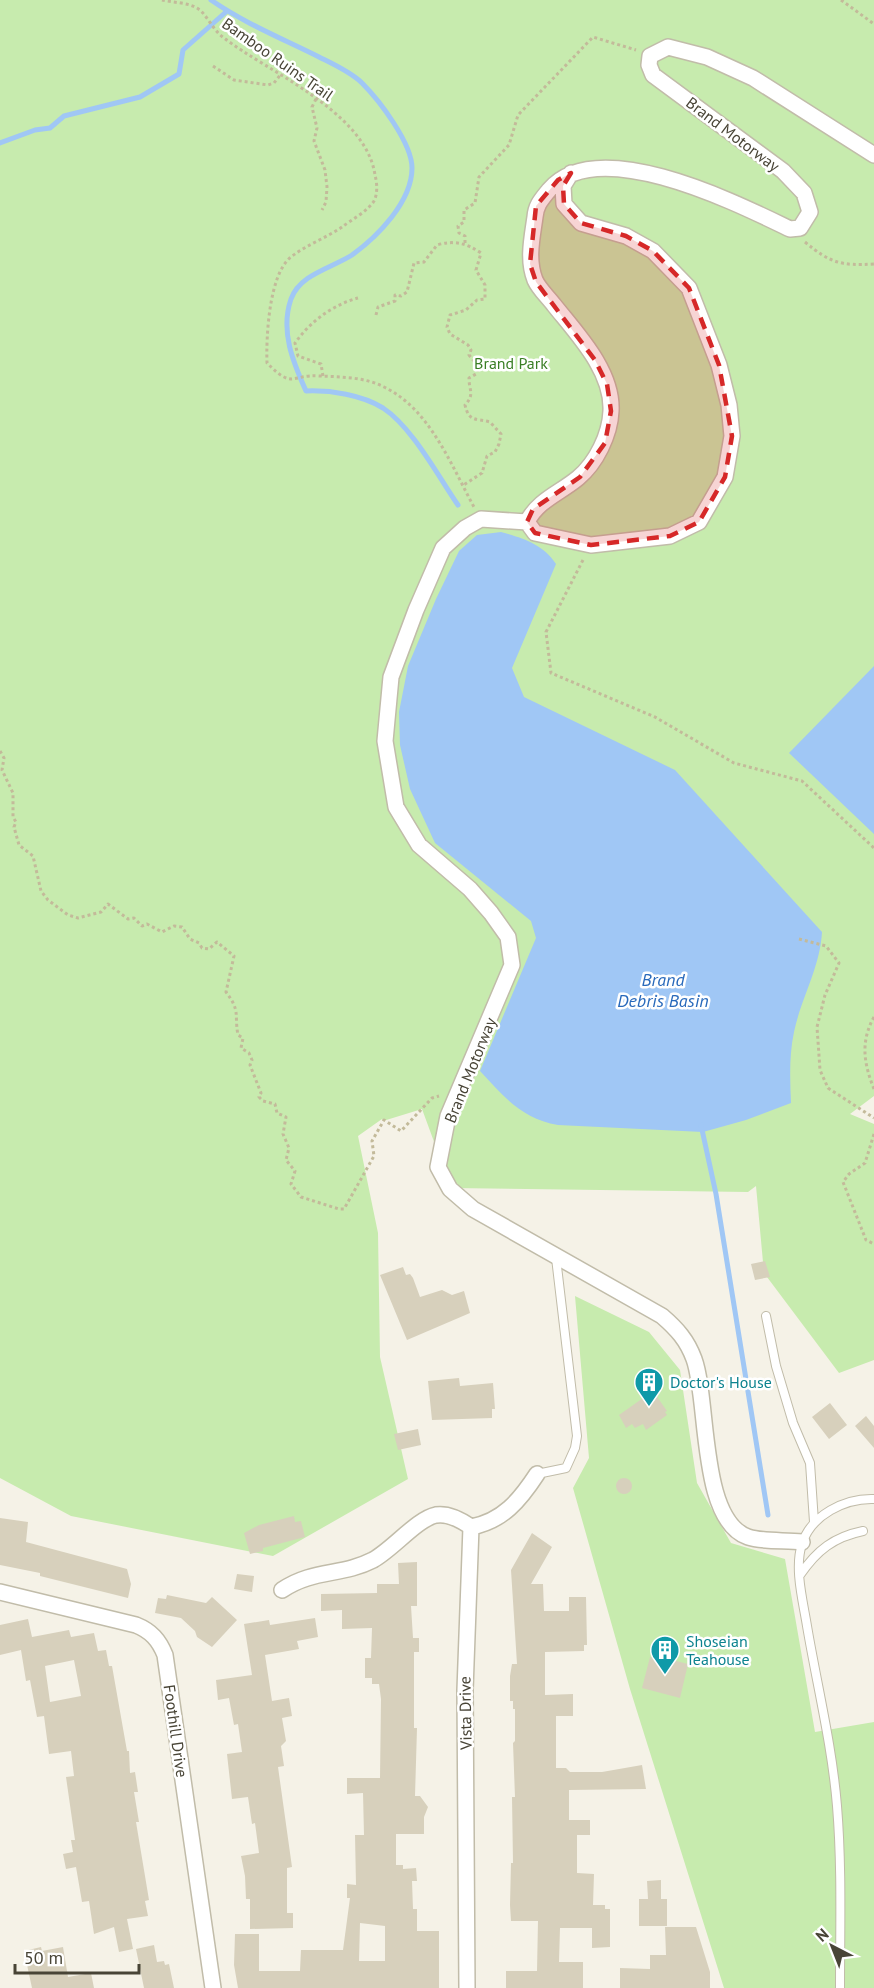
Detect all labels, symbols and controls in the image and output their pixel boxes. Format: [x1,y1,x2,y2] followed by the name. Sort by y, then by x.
[218,13,338,105] street label: Bamboo Ruins Trail
[682,92,784,176] street label: Brand Motorway
[474,353,548,373] park label: Brand Park
[617,968,709,1012] water label: Brand Debris Basin
[440,1014,500,1126] street label: Brand Motorway
[633,1366,665,1408] building icon: Doctor's House
[670,1372,772,1392] place label: Doctor's House
[686,1631,750,1669] place label: Shoseian Teahouse
[649,1634,681,1676] building icon: Shoseian Teahouse
[454,1676,476,1751] street label: Vista Drive
[160,1683,192,1779] street label: Foothill Drive
[802,1916,862,1976] north arrow
[811,1924,833,1946] text: N
[15,1937,140,1975] scale bar
[24,1946,63,1969] text: 50 m

